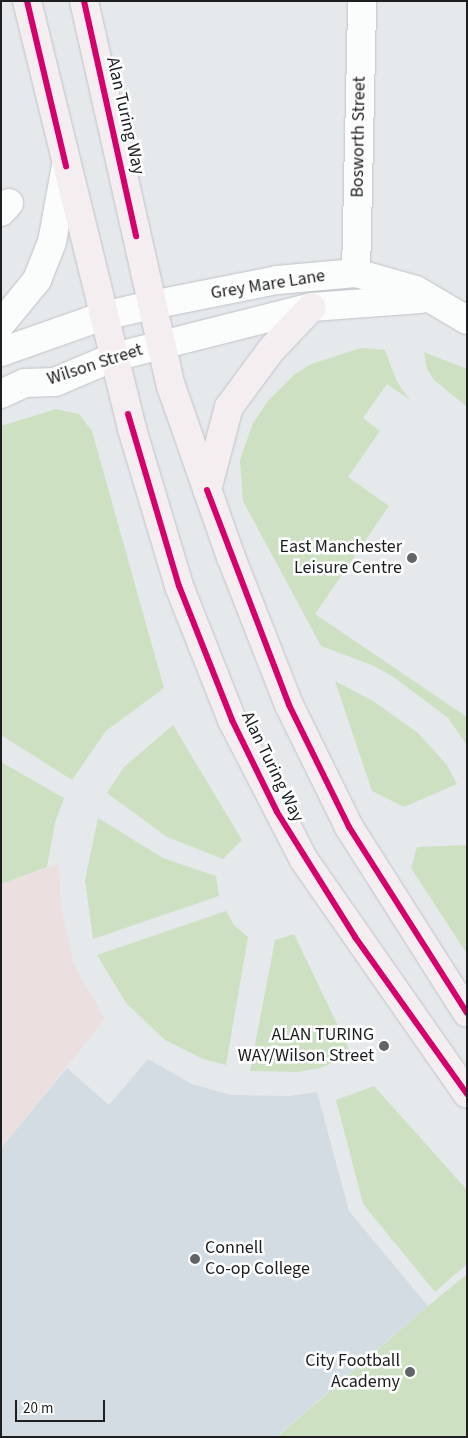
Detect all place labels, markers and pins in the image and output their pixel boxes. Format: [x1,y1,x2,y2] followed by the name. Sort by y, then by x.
[279,537,402,580] place label: East Manchester Leisure Centre
[406,552,418,564] marker: East Manchester Leisure Centre
[238,1025,374,1068] place label: ALAN TURING WAY/Wilson Street
[378,1040,390,1052] marker: ALAN TURING WAY/Wilson Street
[205,1238,310,1280] place label: Connell Co-op College
[189,1253,201,1265] marker: Connell Co-op College
[305,1351,400,1394] place label: City Football Academy
[404,1366,416,1378] marker: City Football Academy

